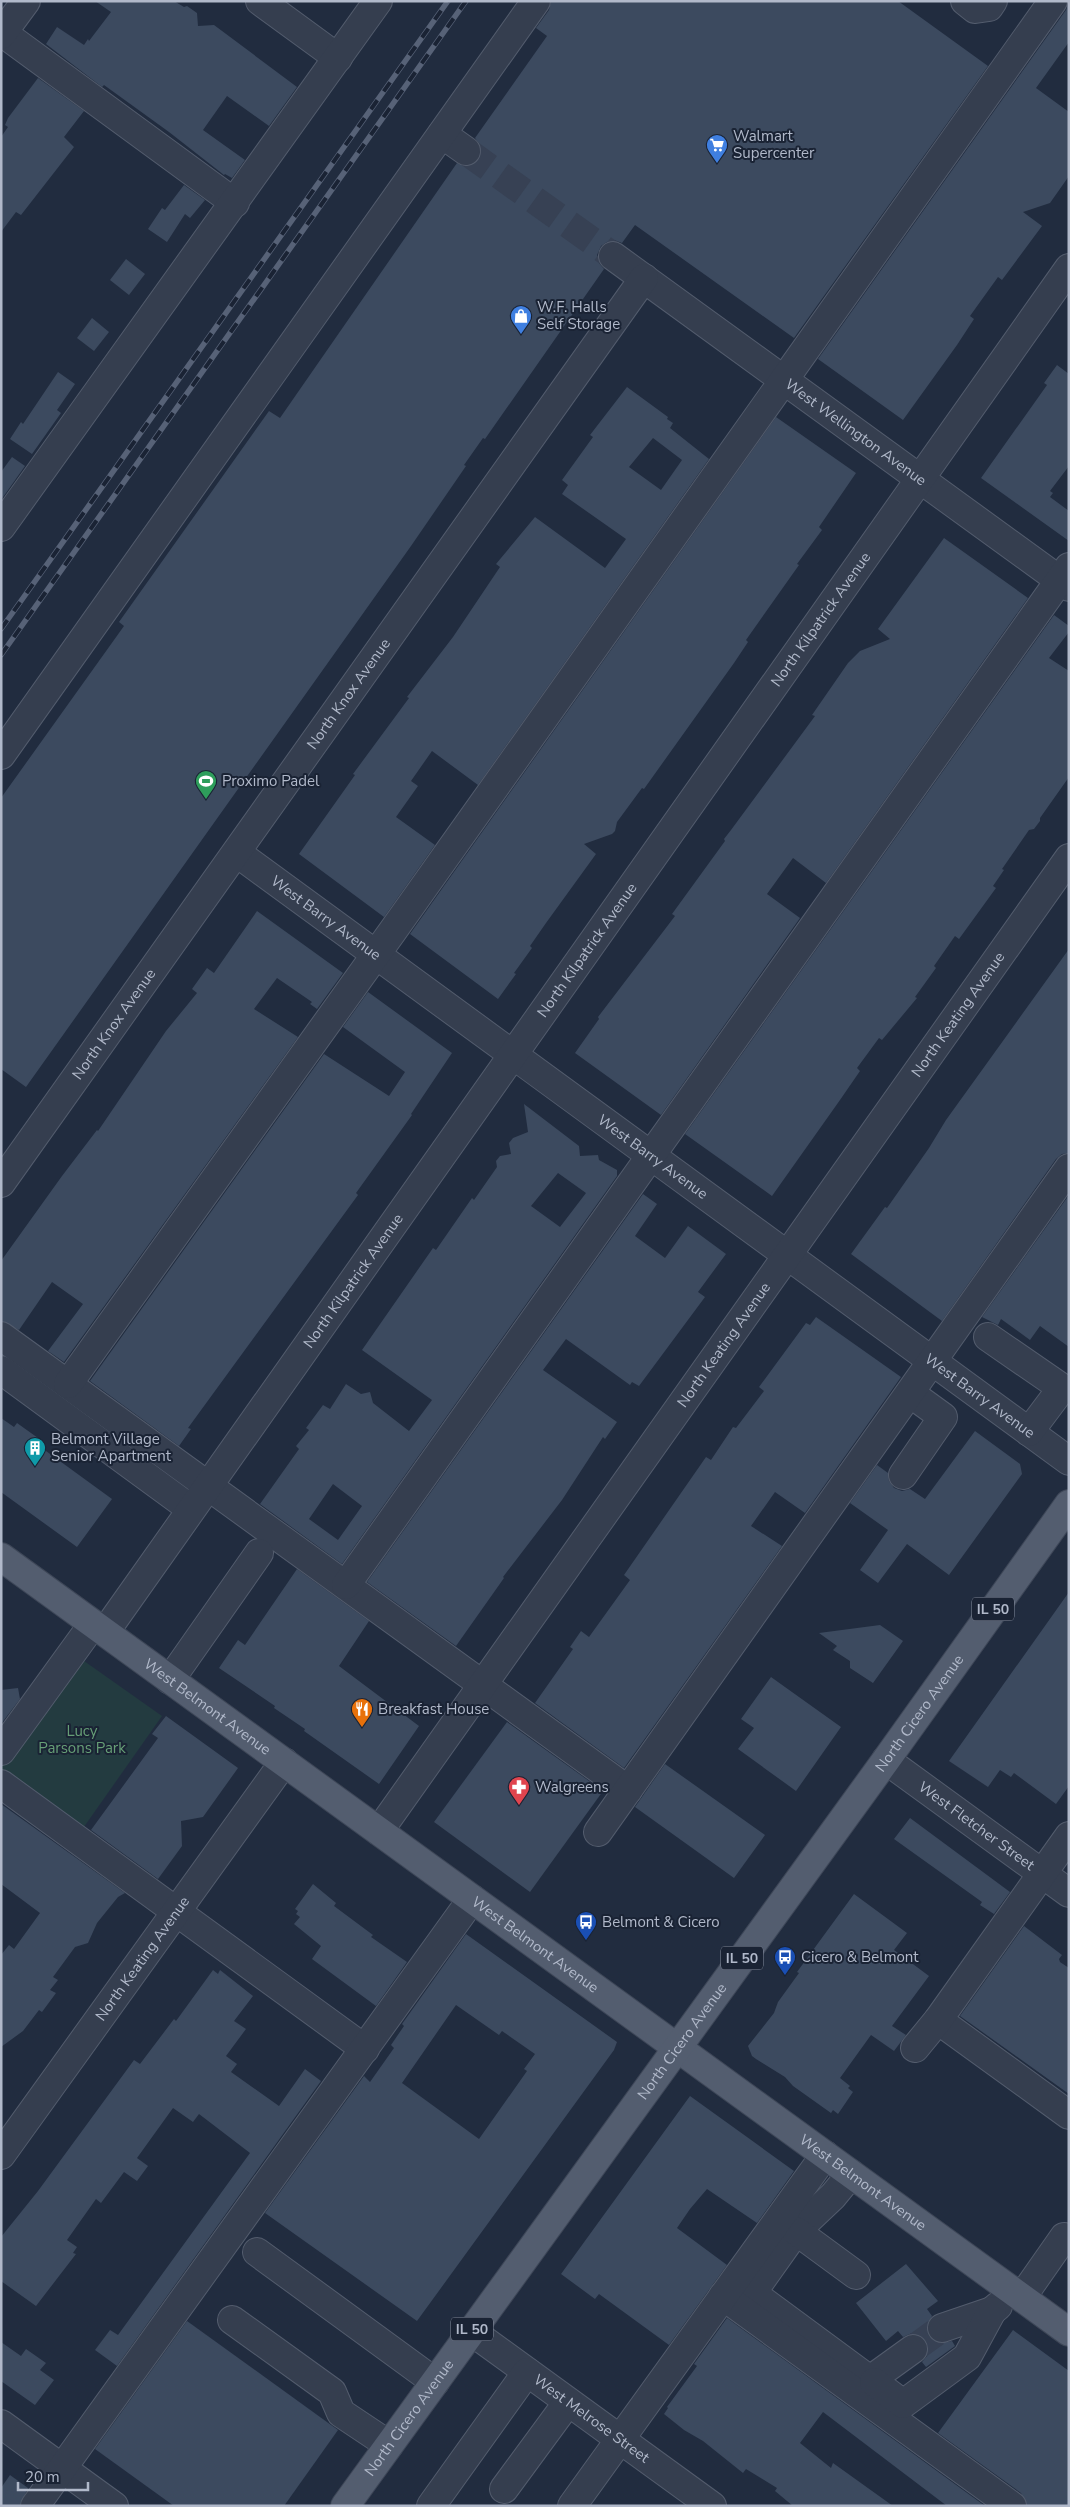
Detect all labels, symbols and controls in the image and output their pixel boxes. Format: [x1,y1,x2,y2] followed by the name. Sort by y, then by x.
[733,126,815,163] place label: Walmart Supercenter
[705,133,729,164] supermarket icon: Walmart Supercenter
[537,297,620,334] place label: W.F. Halls Self Storage
[509,304,533,335] shop icon: W.F. Halls Self Storage
[781,374,931,490] street label: West Wellington Avenue
[766,548,875,691] street label: North Kilpatrick Avenue
[302,634,395,753] street label: North Knox Avenue
[194,769,218,800] sports icon: Proximo Padel
[222,771,320,791] place label: Proximo Padel
[267,871,385,965] street label: West Barry Avenue
[532,879,641,1021] street label: North Kilpatrick Avenue
[907,948,1009,1081] street label: North Keating Avenue
[68,965,160,1084] street label: North Knox Avenue
[594,1110,712,1204] street label: West Barry Avenue
[299,1210,408,1352] street label: North Kilpatrick Avenue
[672,1278,775,1411] street label: North Keating Avenue
[921,1349,1039,1443] street label: West Barry Avenue
[51,1429,172,1466] place label: Belmont Village Senior Apartment
[23,1436,47,1467] building icon: Belmont Village Senior Apartment
[972,1598,1014,1620] road number: IL 50
[871,1651,968,1776] street label: North Cicero Avenue
[140,1654,275,1760] street label: West Belmont Avenue
[350,1697,374,1728] restaurant icon: Breakfast House
[378,1699,489,1719] place label: Breakfast House
[38,1721,126,1758] park label: Lucy Parsons Park
[507,1775,531,1806] pharmacy icon: Walgreens
[535,1777,609,1797] place label: Walgreens
[914,1777,1039,1875] street label: West Fletcher Street
[91,1892,194,2025] street label: North Keating Avenue
[468,1892,603,1997] street label: West Belmont Avenue
[574,1910,598,1941] bus stop icon: Belmont & Cicero
[602,1912,720,1932] place label: Belmont & Cicero
[773,1945,797,1976] bus stop icon: Cicero & Belmont
[721,1946,763,1970] road number: IL 50
[801,1947,919,1967] place label: Cicero & Belmont
[633,1979,731,2104] street label: North Cicero Avenue
[795,2130,931,2235] street label: West Belmont Avenue
[451,2318,493,2340] road number: IL 50
[360,2355,458,2480] street label: North Cicero Avenue
[530,2370,654,2468] street label: West Melrose Street
[18,2460,88,2492] scale bar
[25,2467,60,2487] text: 20 m

